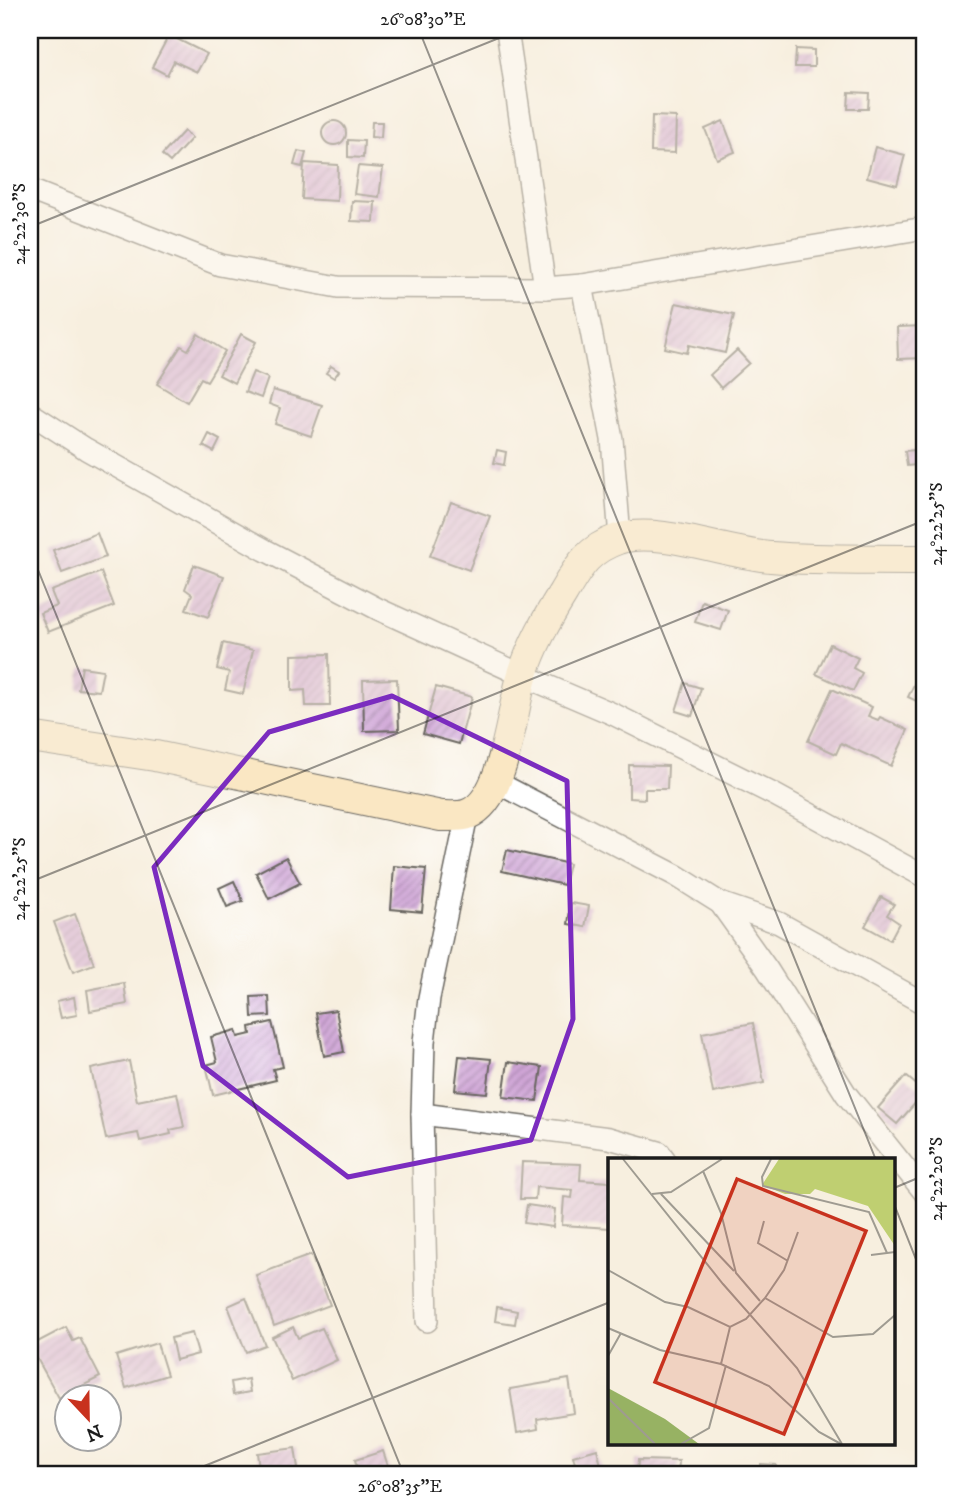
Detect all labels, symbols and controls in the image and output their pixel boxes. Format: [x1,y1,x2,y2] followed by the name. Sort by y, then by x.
[380,9,466,31] text: 26°08'30"E
[9,183,31,265] text: 24°22'30"S
[926,482,948,566] text: 24°22'25"S
[9,837,31,921] text: 24°22'25"S
[926,1137,948,1221] text: 24°22'20"S
[608,1158,895,1446] inset map
[52,1382,122,1452] north arrow
[82,1419,105,1446] text: N
[358,1476,443,1498] text: 26°08'35"E

